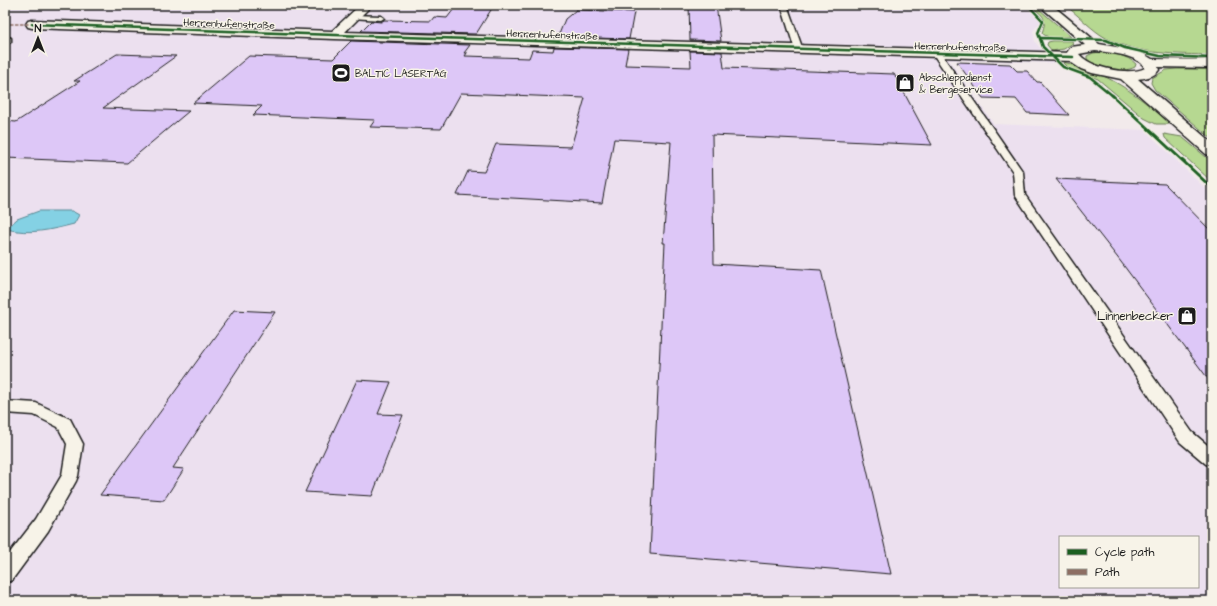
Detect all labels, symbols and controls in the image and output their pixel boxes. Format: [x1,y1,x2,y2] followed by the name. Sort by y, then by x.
[183,15,276,33] street label: Herrenhufenstraße
[18,18,58,58] north arrow
[35,21,42,36] text: N
[506,26,599,44] street label: Herrenhufenstraße
[914,39,1006,55] street label: Herrenhufenstraße
[330,62,352,84] sports icon: BALTIC LASERTAG
[355,67,447,81] place label: BALTIC LASERTAG
[919,71,993,98] place label: Abschleppdienst & Bergeservice
[894,72,916,94] shop icon: Abschleppdienst & Bergeservice
[1176,305,1198,327] shop icon: Linnenbecker
[1097,308,1173,325] place label: Linnenbecker
[1059,536,1199,588] legend
[1095,544,1154,562] text: Cycle path
[1095,564,1120,581] text: Path

